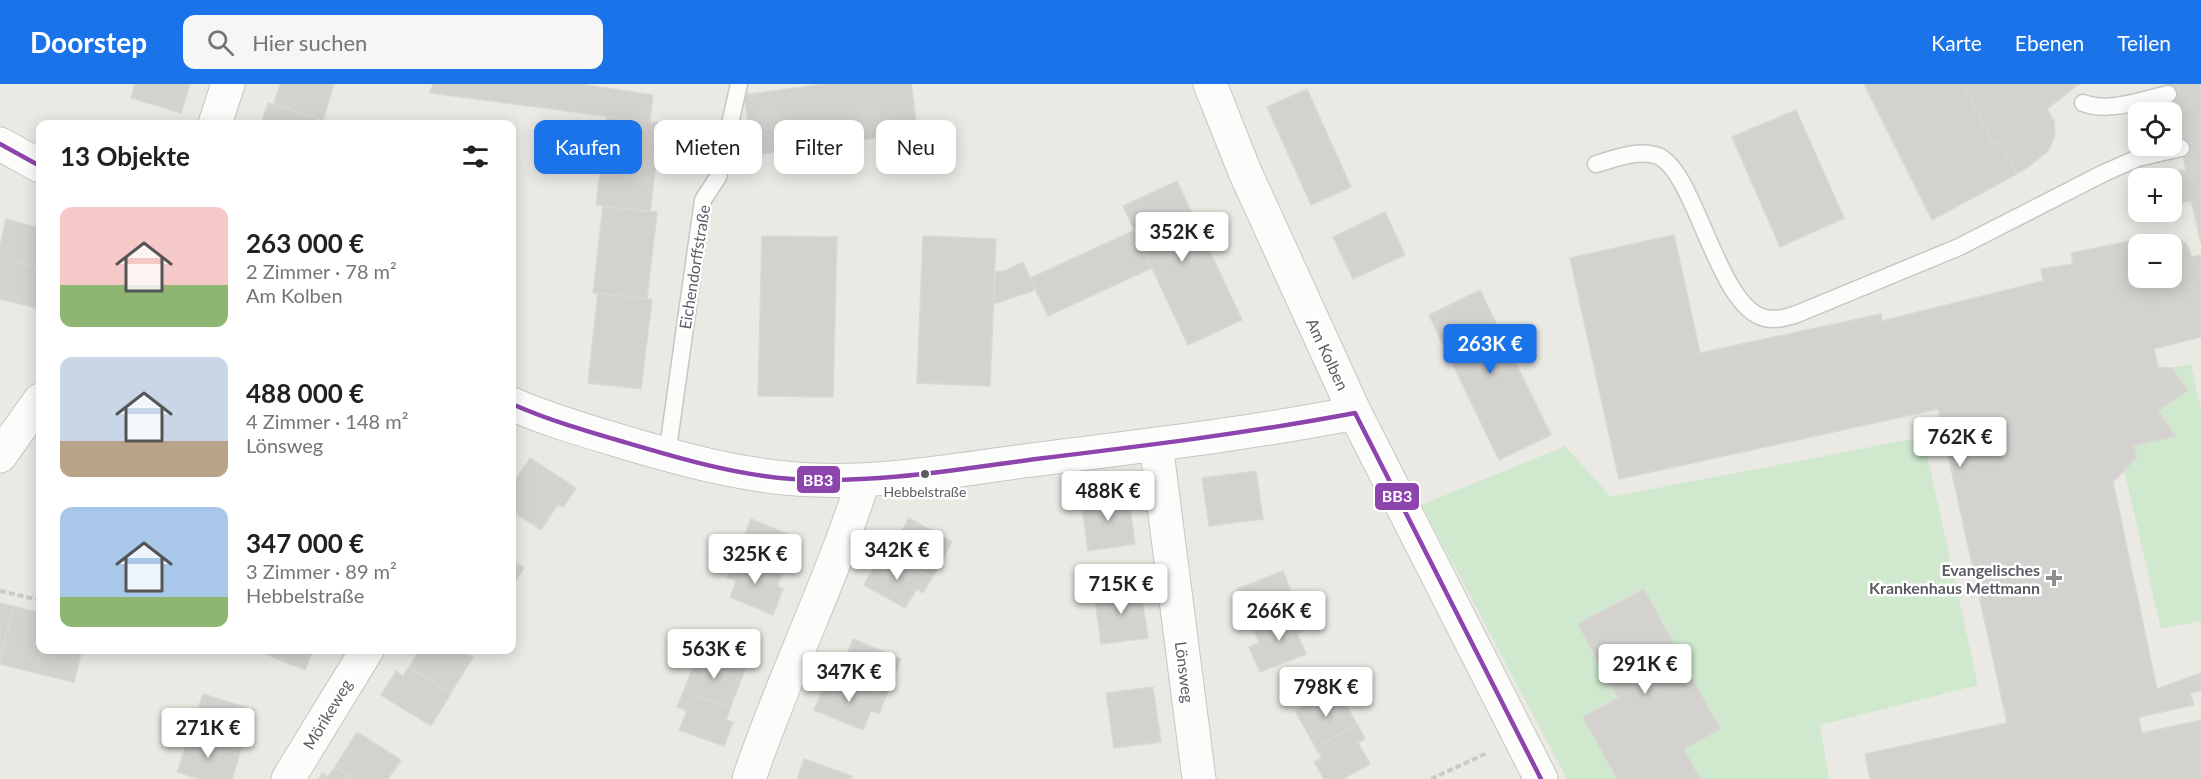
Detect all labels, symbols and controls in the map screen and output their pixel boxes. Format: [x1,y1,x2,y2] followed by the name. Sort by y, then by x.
[183,15,603,69] search box
[30,25,147,59] text: Doorstep
[204,26,237,59] icon: search
[252,29,367,56] text: Hier suchen
[1931,30,1982,55] text: Karte
[2015,30,2084,55] text: Ebenen
[2117,30,2171,55] text: Teilen
[2128,102,2182,288] map controls
[2128,102,2182,156] button: locate
[534,120,642,174] chip: Kaufen
[654,120,762,174] chip: Mieten
[774,120,864,174] chip: Filter
[876,120,956,174] chip: Neu
[60,140,190,172] text: 13 Objekte
[459,140,492,173] icon: filters
[2128,168,2182,222] button: +
[675,204,713,330] street label: Eichendorffstraße
[1133,212,1231,263] pin: 352K €
[1150,219,1214,243] text: 352K €
[246,227,364,259] text: 263 000 €
[108,231,180,303] icon: home
[2128,234,2182,288] button: −
[246,259,397,283] text: 2 Zimmer · 78 m²
[246,283,343,307] text: Am Kolben
[1303,315,1353,393] street label: Am Kolben
[1441,324,1539,375] pin: 263K €
[1458,331,1522,355] text: 263K €
[246,377,364,409] text: 488 000 €
[108,381,180,453] icon: home
[246,409,408,433] text: 4 Zimmer · 148 m²
[1911,417,2009,468] pin: 762K €
[1928,424,1992,448] text: 762K €
[246,433,323,457] text: Lönsweg
[796,465,841,494] line badge: BB3
[919,468,931,480] marker: Hebbelstraße
[803,470,833,489] text: BB3
[1059,471,1157,522] pin: 488K €
[1076,478,1140,502] text: 488K €
[1374,482,1420,511] line badge: BB3
[884,483,966,500] place label: Hebbelstraße
[1382,486,1412,505] text: BB3
[246,527,364,559] text: 347 000 €
[848,530,946,581] pin: 342K €
[108,531,180,603] icon: home
[706,534,804,585] pin: 325K €
[865,537,929,561] text: 342K €
[723,541,787,565] text: 325K €
[246,559,397,583] text: 3 Zimmer · 89 m²
[1869,560,2040,597] place label: Evangelisches Krankenhaus Mettmann
[1072,564,1170,615] pin: 715K €
[2045,569,2063,587] marker: Evangelisches Krankenhaus Mettmann
[1089,571,1153,595] text: 715K €
[246,583,364,607] text: Hebbelstraße
[1230,591,1328,642] pin: 266K €
[1247,598,1311,622] text: 266K €
[665,629,763,680] pin: 563K €
[682,636,746,660] text: 563K €
[1172,640,1198,704] street label: Lönsweg
[1596,644,1694,695] pin: 291K €
[1613,651,1677,675] text: 291K €
[800,652,898,703] pin: 347K €
[817,659,881,683] text: 347K €
[1277,667,1375,718] pin: 798K €
[1294,674,1358,698] text: 798K €
[299,675,355,753] street label: Mörikeweg
[159,708,257,759] pin: 271K €
[176,715,240,739] text: 271K €

